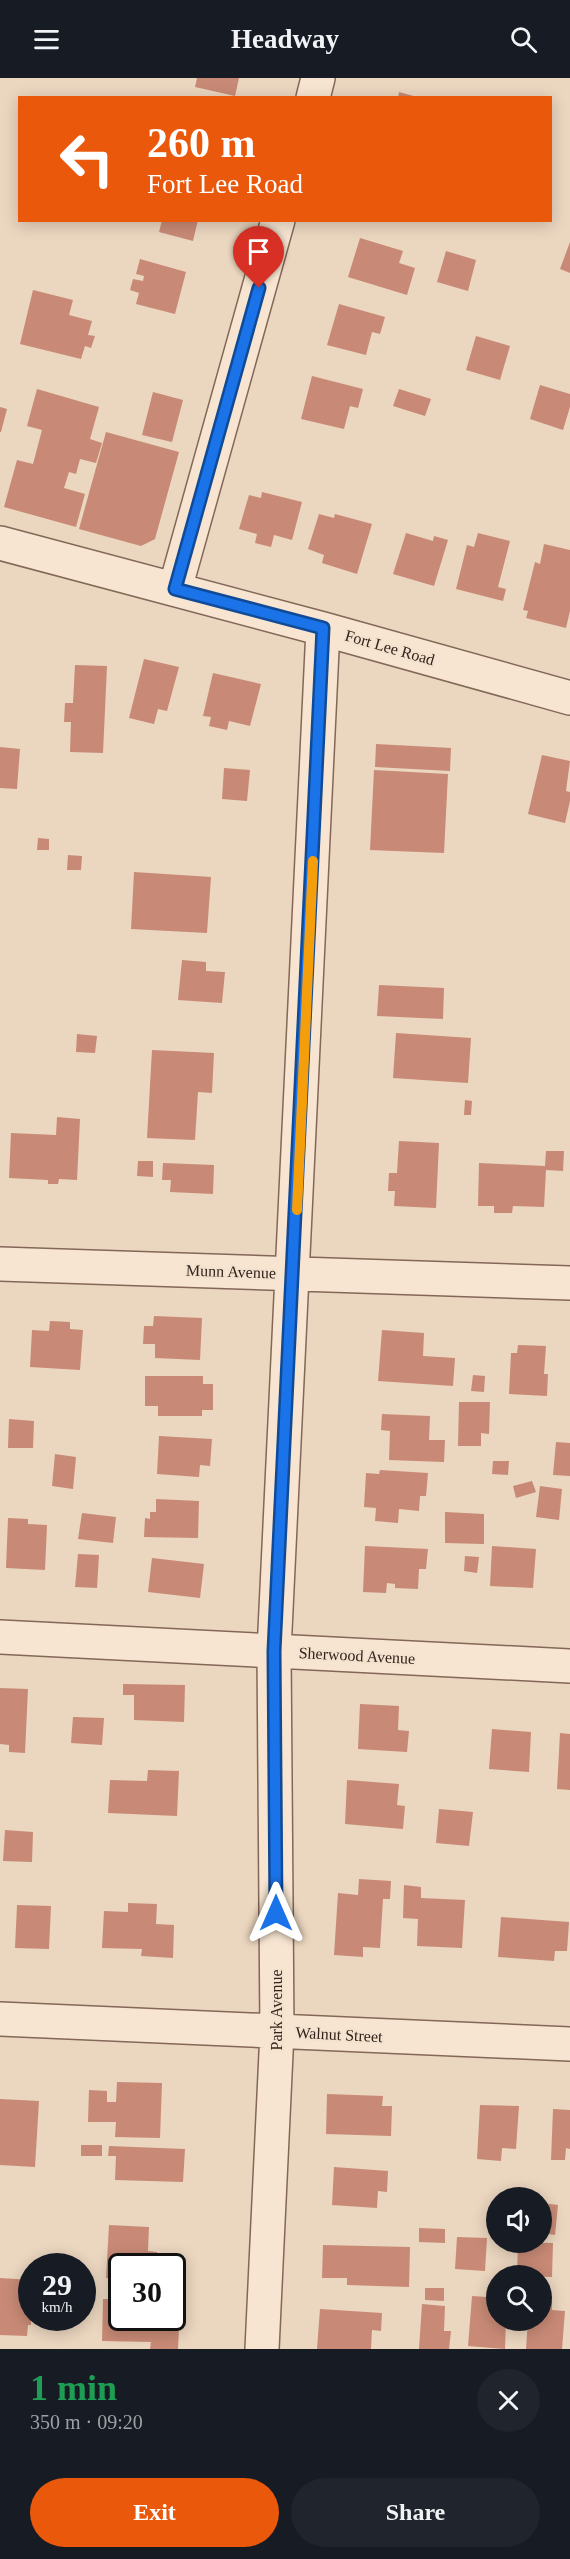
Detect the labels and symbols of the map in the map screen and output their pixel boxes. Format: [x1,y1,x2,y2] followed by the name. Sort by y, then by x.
[233,226,284,288] pin
[343,627,437,668] street label: Fort Lee Road
[186,1261,276,1282] street label: Munn Avenue
[298,1644,416,1667] street label: Sherwood Avenue
[244,1881,308,1945] position arrow
[268,1969,285,2051] street label: Park Avenue
[295,2024,383,2045] street label: Walnut Street
[108,2253,186,2331] speed limit sign: 30

